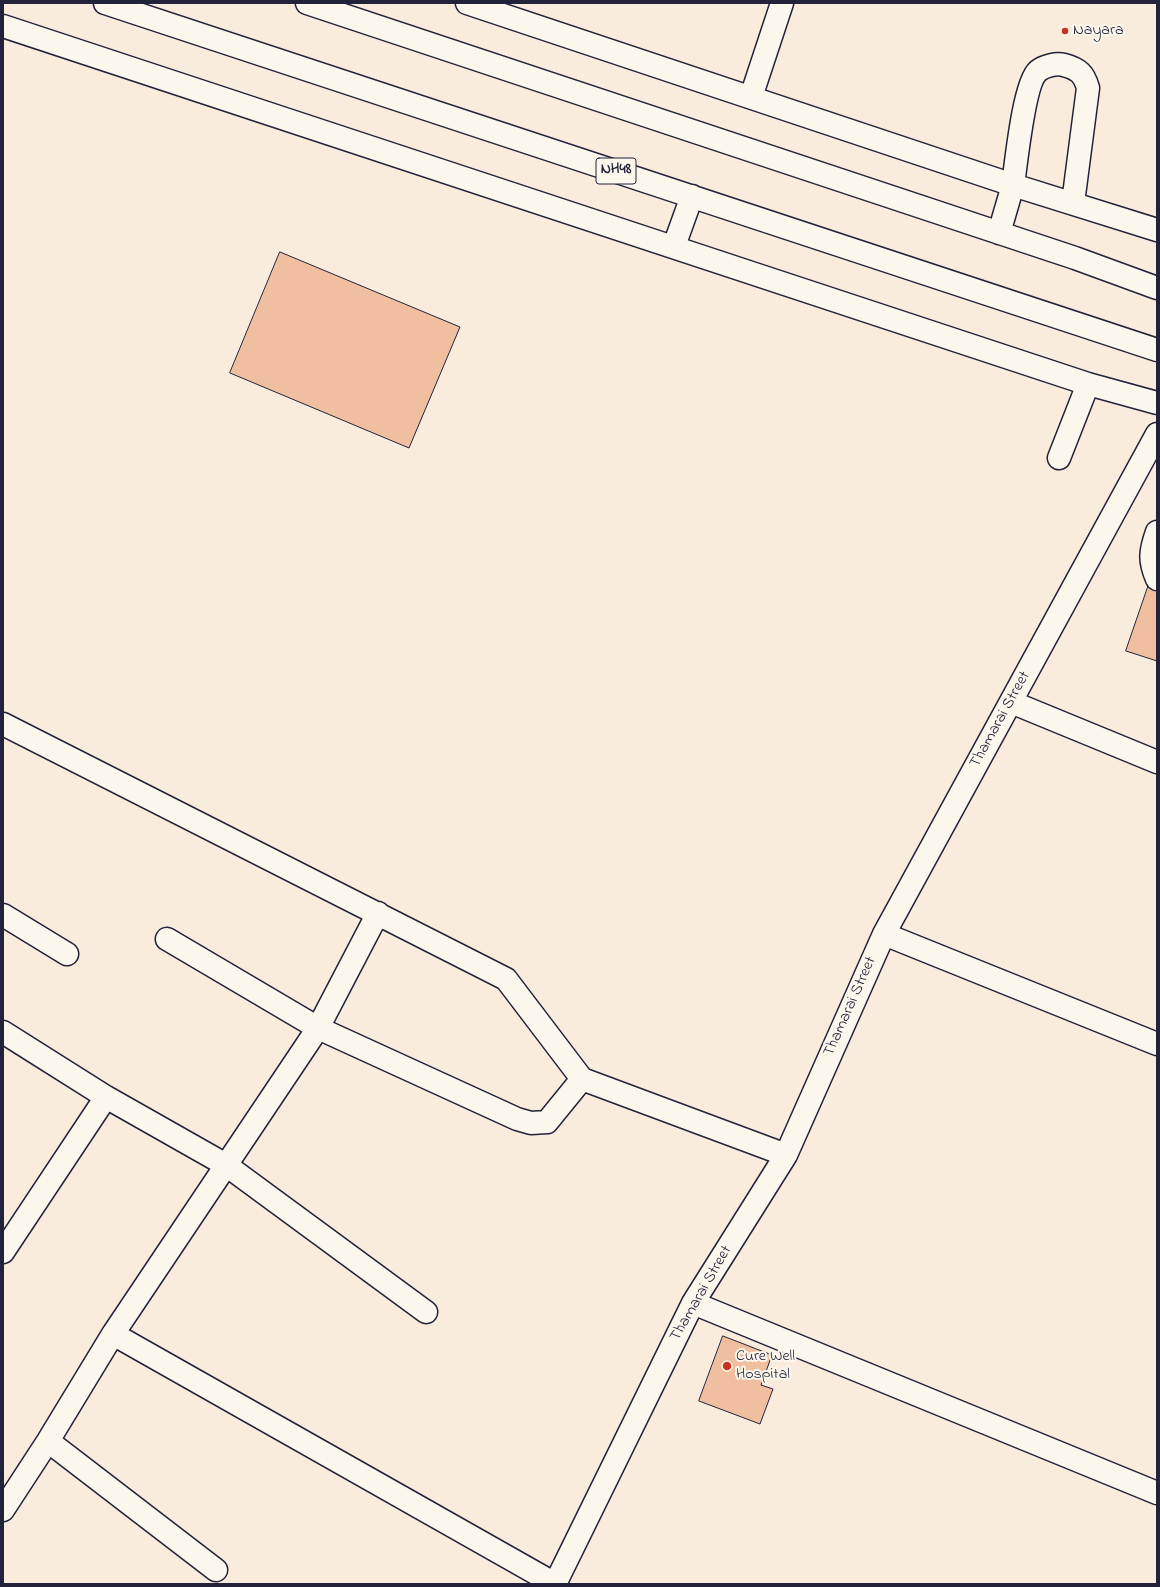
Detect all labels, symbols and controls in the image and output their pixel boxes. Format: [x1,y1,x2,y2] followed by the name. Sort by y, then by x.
[1073,21,1124,41] place label: Nayara
[1060,26,1070,36] marker: Nayara
[596,158,636,184] road number: NH48
[967,668,1035,772] street label: Thamarai Street
[820,954,882,1060] street label: Thamarai Street
[667,1243,737,1345] street label: Thamarai Street
[736,1347,795,1385] place label: Cure Well Hospital
[721,1360,733,1372] marker: Cure Well Hospital

